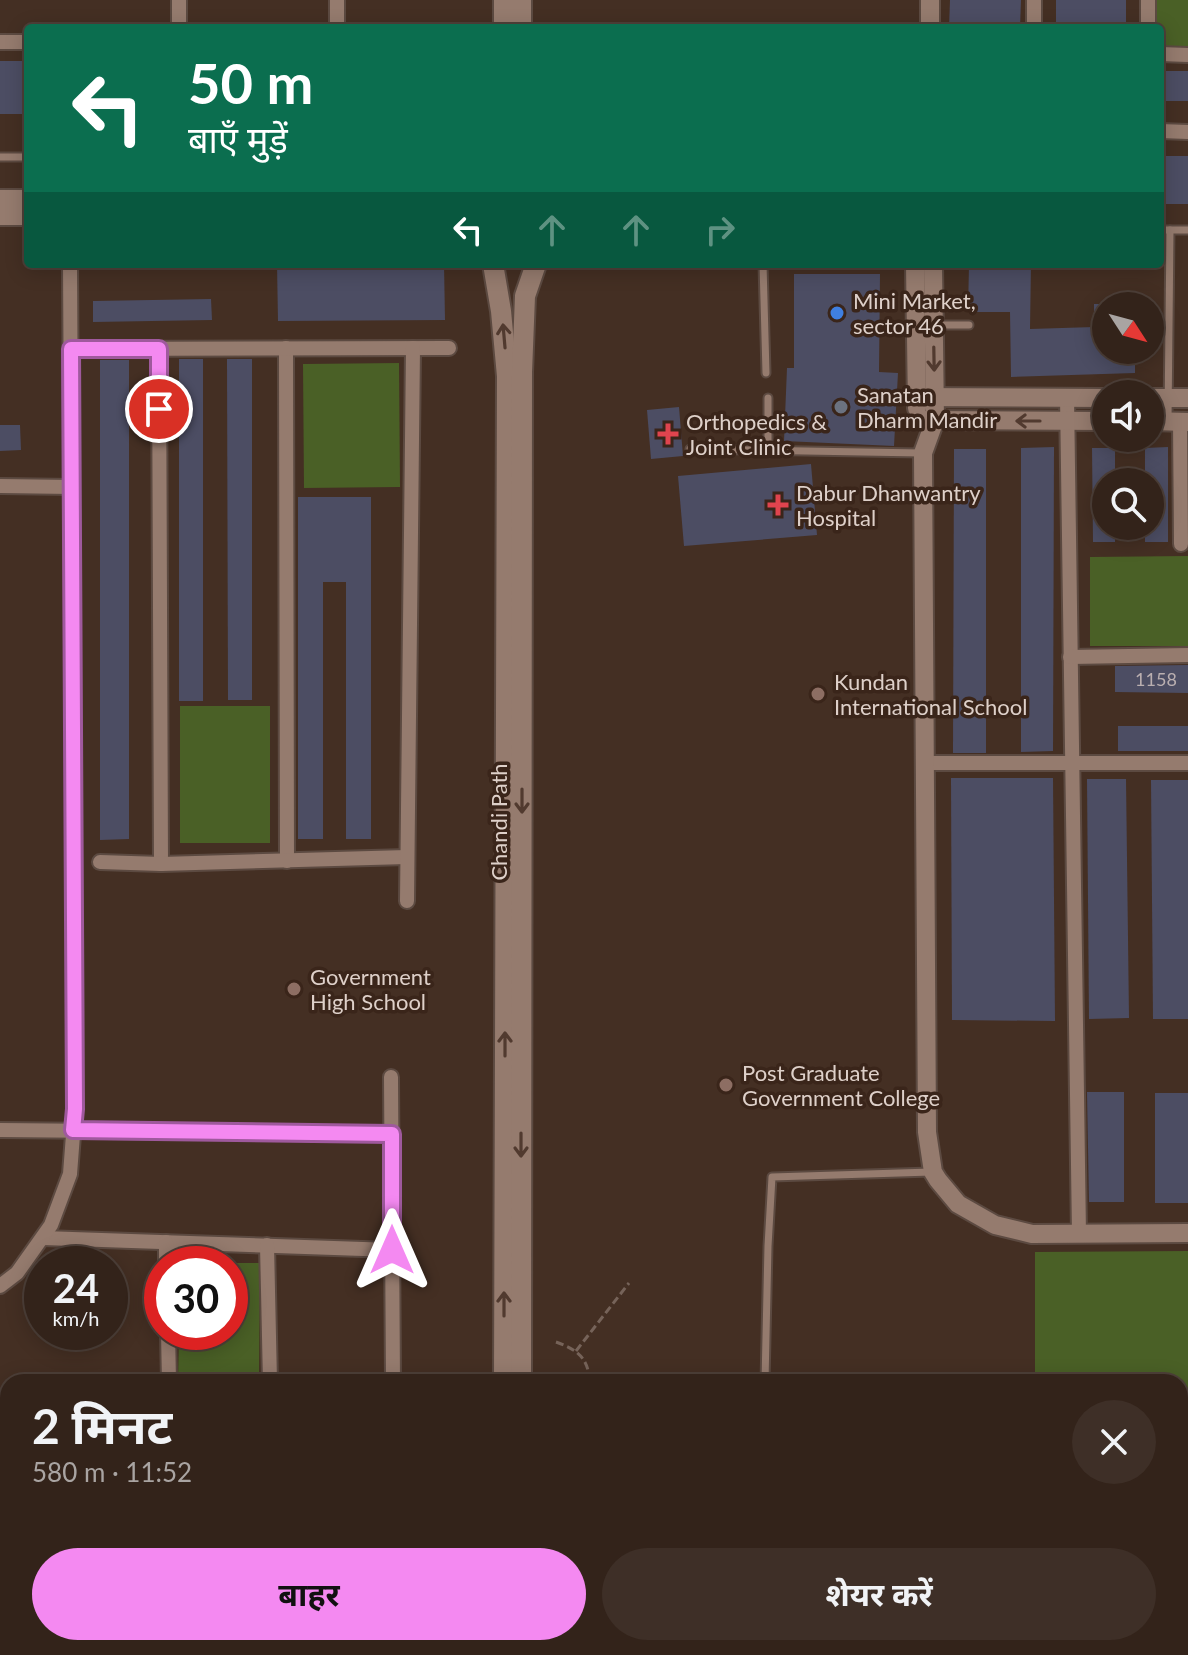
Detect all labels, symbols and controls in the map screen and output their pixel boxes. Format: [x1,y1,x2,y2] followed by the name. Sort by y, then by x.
[188,49,313,116] text: 50 m
[56,56,160,160] icon: left
[188,117,288,161] text: बाएँ मुड़ें
[446,208,490,252] icon: left
[530,208,574,252] icon: ahead
[614,208,658,252] icon: ahead
[698,208,742,252] icon: right
[853,287,976,339] place label: Mini Market, sector 46
[1092,292,1164,364] north arrow
[1092,292,1164,540] map controls
[828,304,846,322] marker: Mini Market, sector 46
[496,323,511,350] one-way arrow
[926,345,942,372] one-way arrow
[125,375,193,443] pin
[1092,380,1164,452] button: sound
[857,381,997,433] place label: Sanatan Dharm Mandir
[137,387,181,431] icon: arrive
[832,398,850,416] marker: Sanatan Dharm Mandir
[686,408,827,460] place label: Orthopedics & Joint Clinic
[1015,413,1042,429] one-way arrow
[657,423,679,445] marker: Orthopedics & Joint Clinic
[1092,468,1164,540] button: search
[796,479,981,531] place label: Dabur Dhanwantry Hospital
[767,494,789,516] marker: Dabur Dhanwantry Hospital
[834,668,1028,720] place label: Kundan International School
[1135,668,1177,690] house number: 1158
[809,685,827,703] marker: Kundan International School
[485,763,512,881] street label: Chandi Path
[514,787,530,814] one-way arrow
[310,963,431,1015] place label: Government High School
[285,980,303,998] marker: Government High School
[497,1031,513,1058] one-way arrow
[742,1059,940,1111] place label: Post Graduate Government College
[717,1076,735,1094] marker: Post Graduate Government College
[513,1131,529,1158] one-way arrow
[350,1208,434,1292] position arrow
[144,1246,248,1350] speed limit sign: 30
[53,1264,99,1312] text: 24
[496,1291,512,1318] one-way arrow
[53,1306,99,1330] text: km/h
[32,1397,172,1454] text: 2 मिनट
[1072,1400,1156,1484] button: close
[32,1456,192,1488] text: 580 m · 11:52
[32,1548,586,1640] button: बाहर
[602,1548,1156,1640] button: शेयर करें

